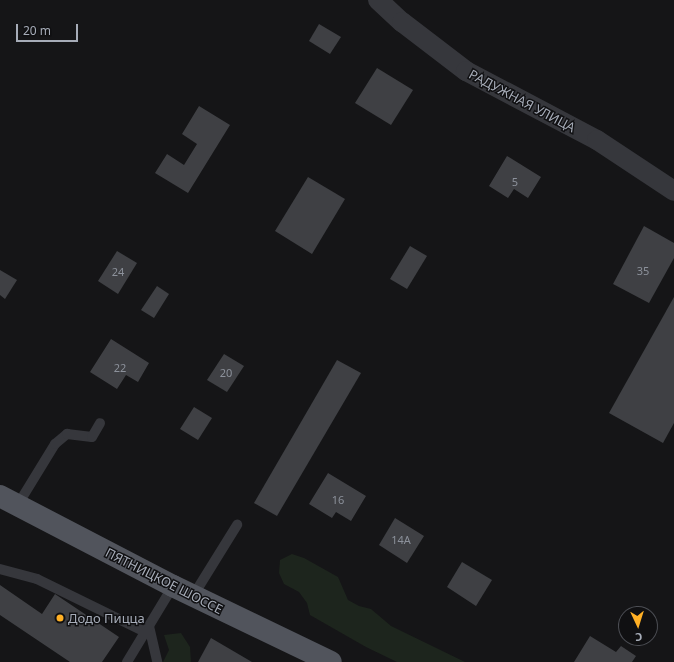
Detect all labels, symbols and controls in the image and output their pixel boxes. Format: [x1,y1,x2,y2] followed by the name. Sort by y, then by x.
[18,16,80,42] scale bar
[23,22,51,39] text: 20 m
[466,66,578,136] street label: РАДУЖНАЯ УЛИЦА
[512,175,518,189] house number: 5
[637,264,649,278] house number: 35
[112,265,124,279] house number: 24
[114,361,126,375] house number: 22
[220,366,232,380] house number: 20
[332,493,344,507] house number: 16
[391,533,411,547] house number: 14А
[103,545,225,617] street label: ПЯТНИЦКОЕ ШОССЕ
[618,606,658,646] north arrow
[68,610,145,626] place label: Додо Пицца
[55,613,65,623] marker: Додо Пицца
[635,630,643,645] text: С

